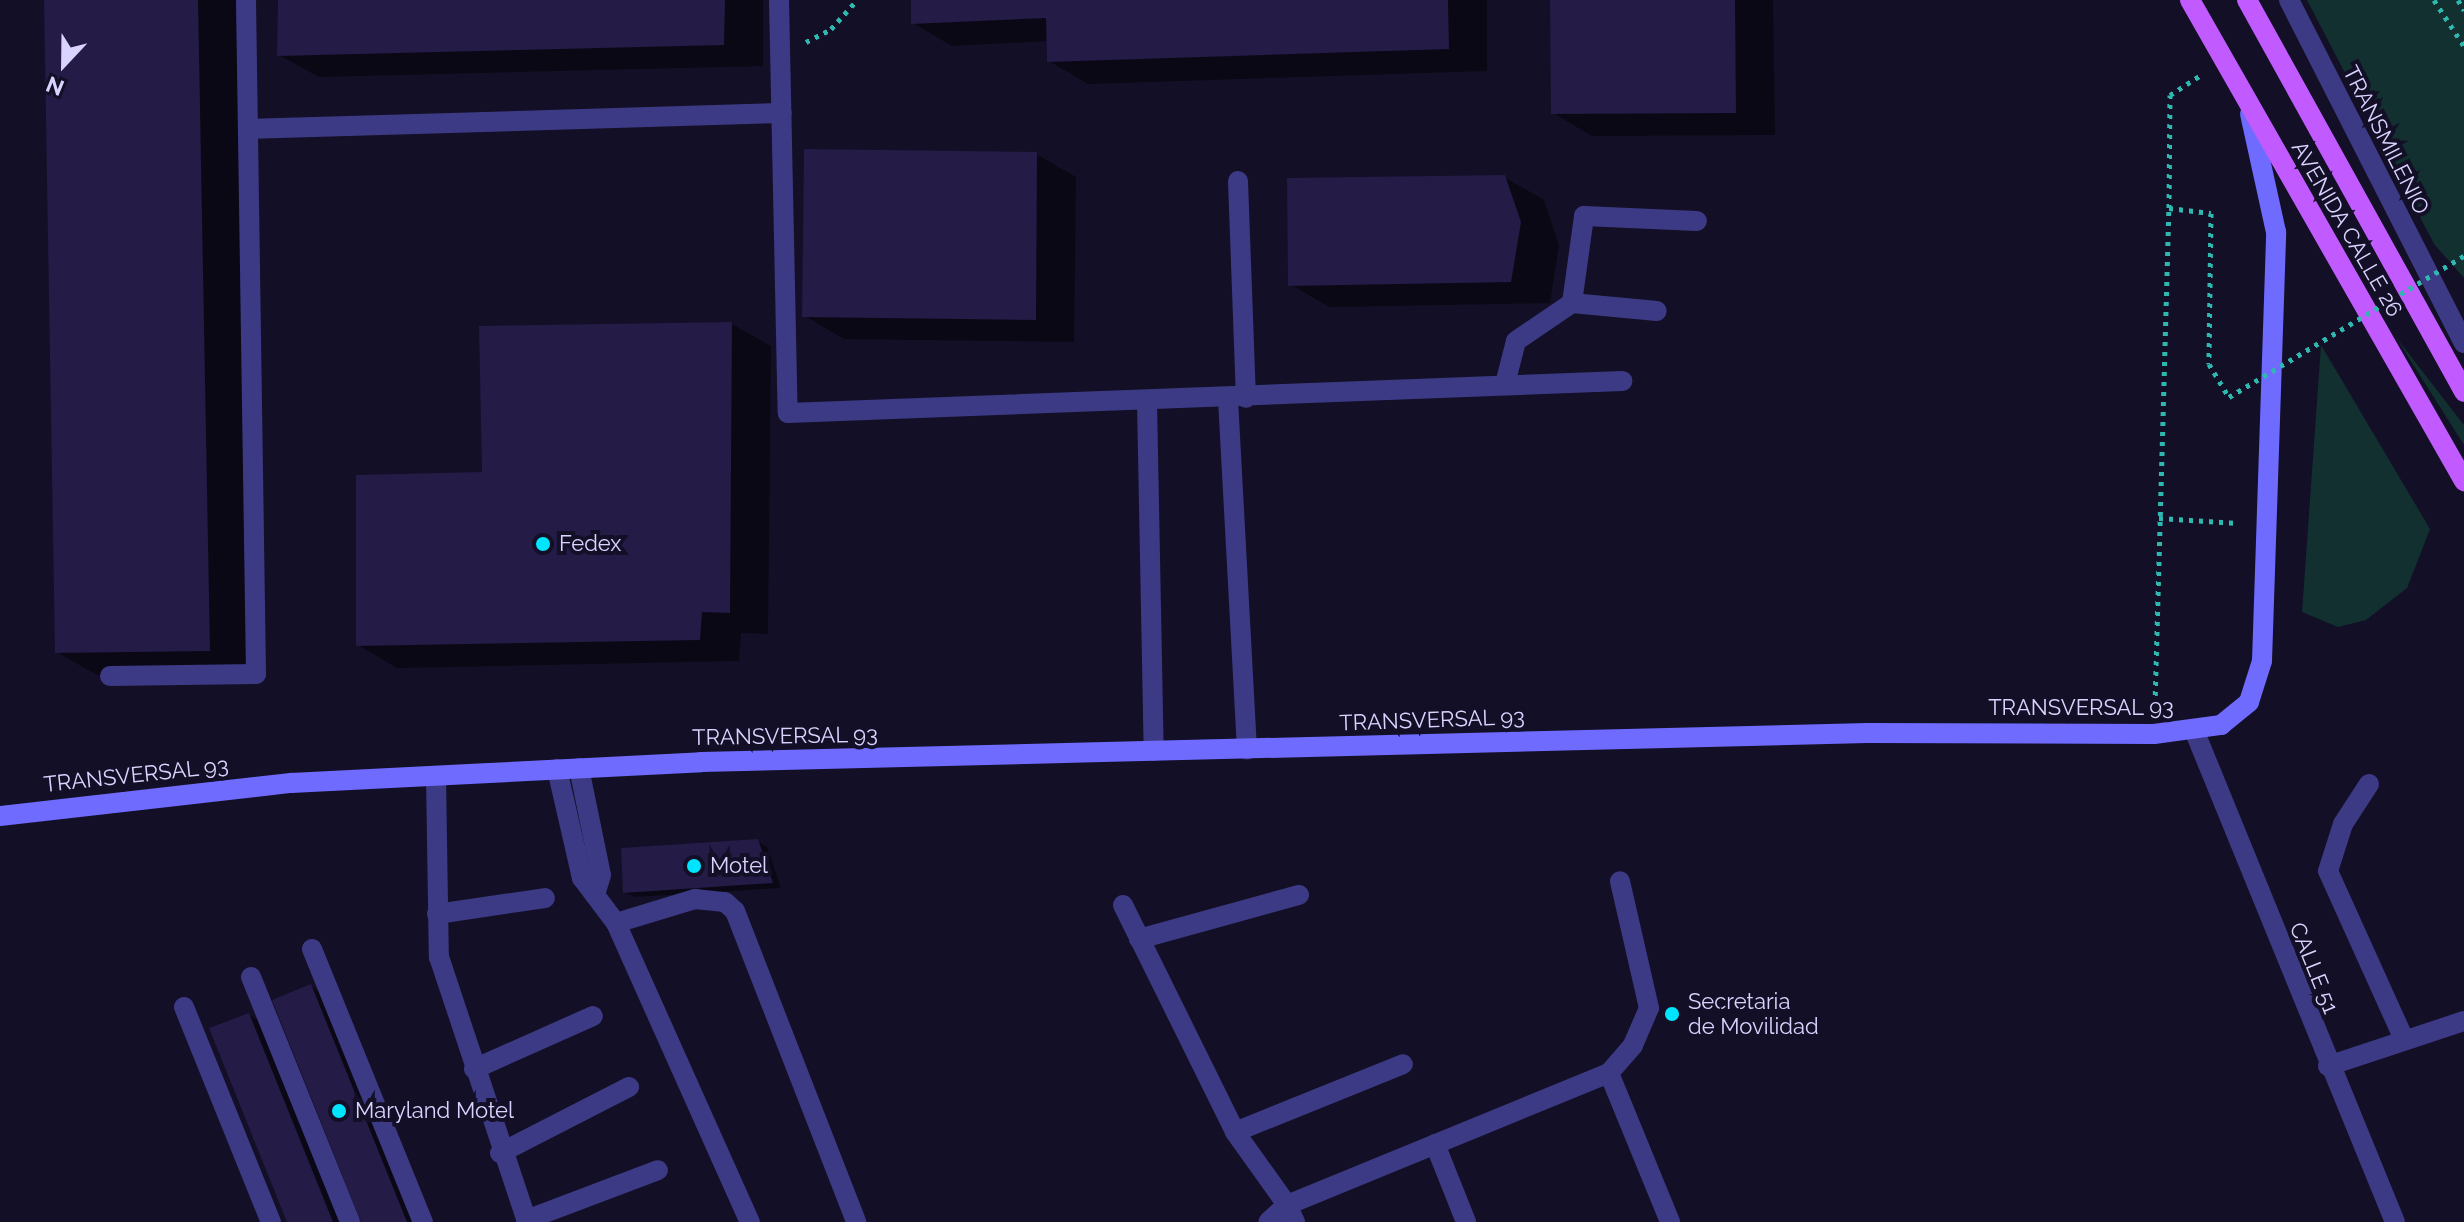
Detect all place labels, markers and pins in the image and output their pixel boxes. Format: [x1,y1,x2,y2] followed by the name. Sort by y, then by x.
[559,531,621,557] place label: Fedex
[534,535,552,553] marker: Fedex
[710,853,768,879] place label: Motel
[685,857,703,875] marker: Motel
[1688,988,1819,1040] place label: Secretaria de Movilidad
[1663,1005,1681,1023] marker: Secretaria de Movilidad
[355,1098,514,1124] place label: Maryland Motel
[330,1102,348,1120] marker: Maryland Motel

